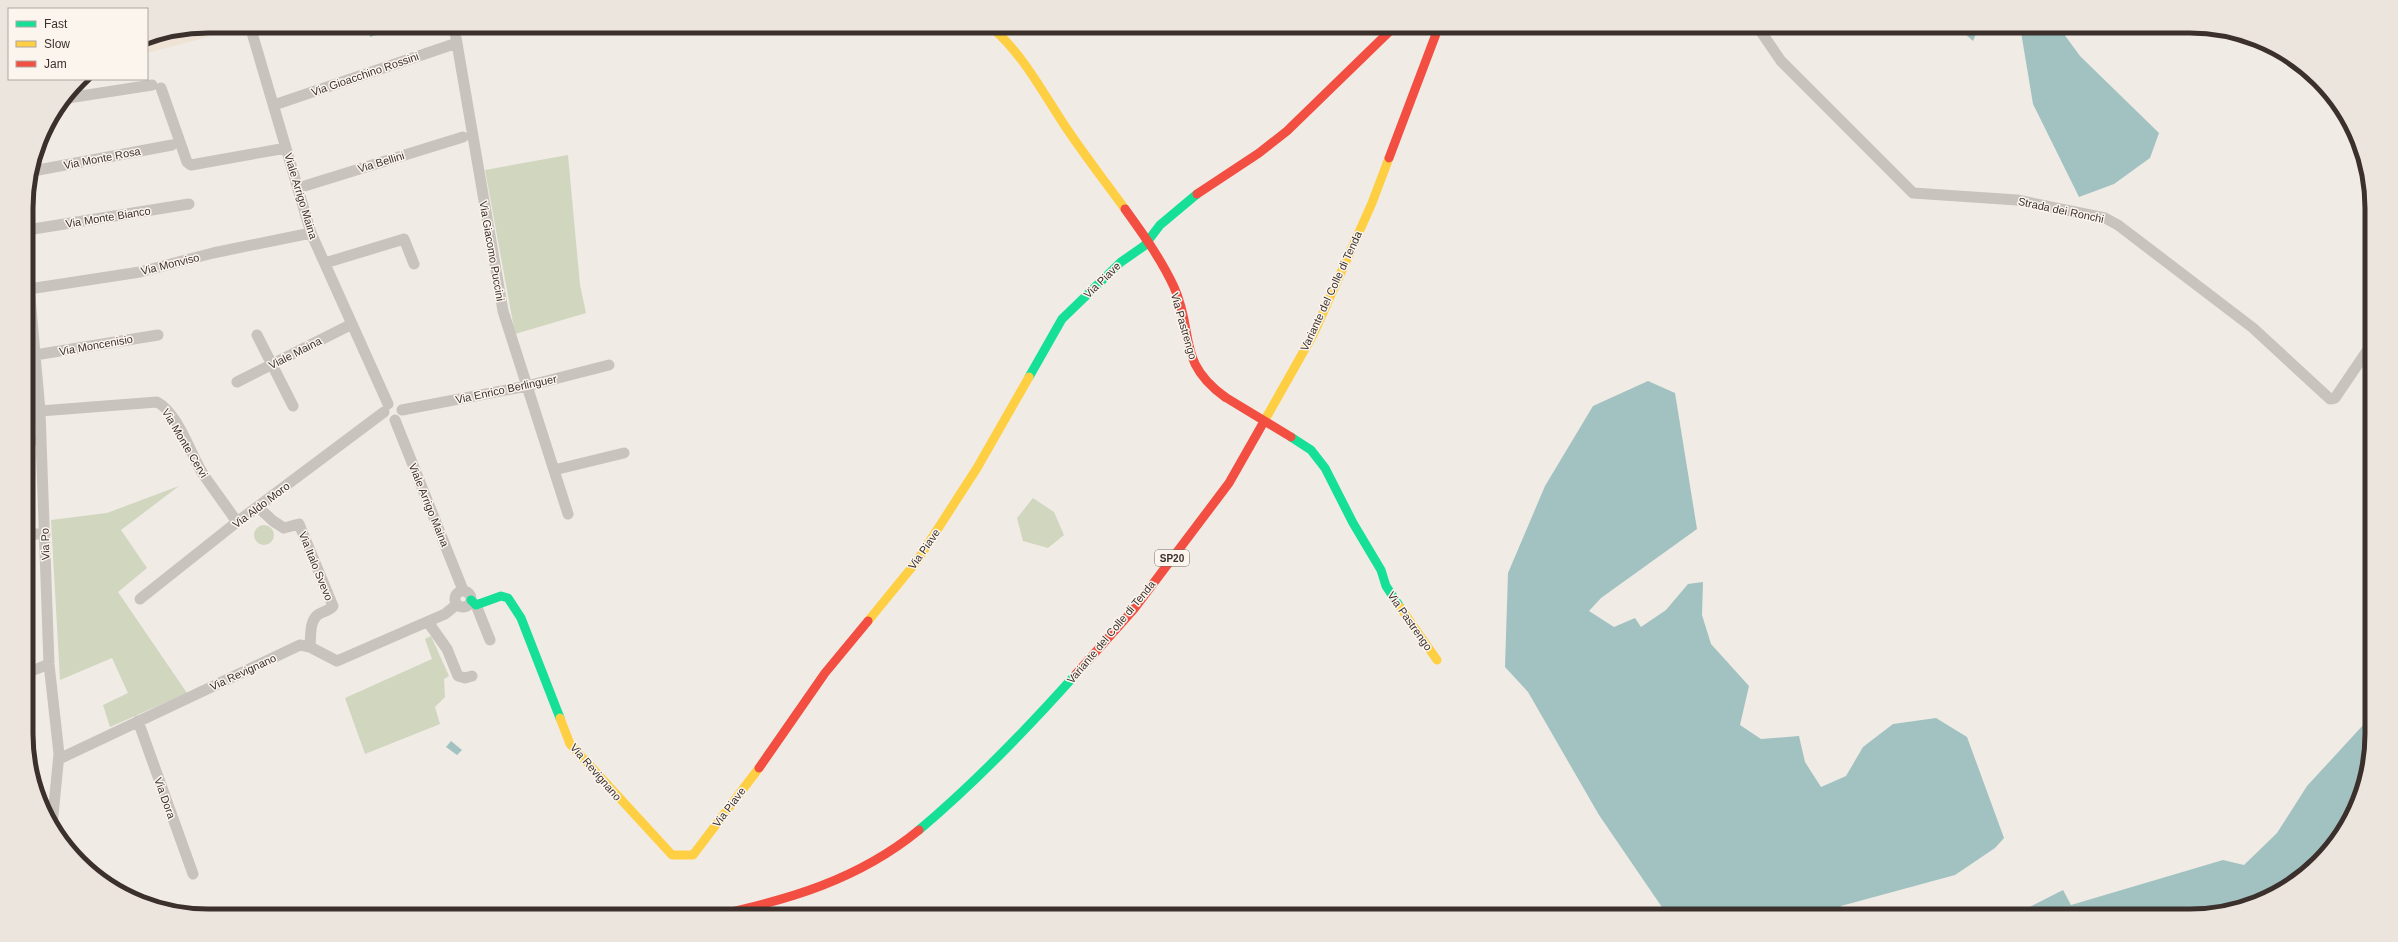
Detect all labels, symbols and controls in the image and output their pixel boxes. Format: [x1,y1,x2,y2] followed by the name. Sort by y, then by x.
[8,8,148,80] legend
[44,17,68,31] text: Fast
[44,37,70,51] text: Slow
[310,50,420,98] street label: Via Gioacchino Rossini
[44,57,67,71] text: Jam
[63,144,142,171] street label: Via Monte Rosa
[356,149,406,175] street label: Via Bellini
[282,152,320,241] street label: Viale Arrigo Maina
[2017,195,2105,225] street label: Strada dei Ronchi
[477,200,507,302] street label: Via Giacomo Puccini
[65,204,151,230] street label: Via Monte Bianco
[1298,229,1364,353] street label: Variante del Colle di Tenda
[140,251,200,277] street label: Via Monviso
[1081,260,1123,300] street label: Via Piave
[1169,291,1199,361] street label: Via Pastrengo
[58,333,134,357] street label: Via Moncenisio
[267,334,324,371] street label: Viale Maina
[454,372,558,406] street label: Via Enrico Berlinguer
[160,406,210,480] street label: Via Monte Cervi
[407,461,452,549] street label: Viale Arrigo Maina
[230,480,292,530] street label: Via Aldo Moro
[906,527,942,571] street label: Via Piave
[38,528,52,560] street label: Via Po
[297,530,335,602] street label: Via Italo Svevo
[1155,550,1189,566] road number: SP20
[1064,578,1158,686] street label: Variante del Colle di Tenda
[1385,589,1435,653] street label: Via Pastrengo
[208,651,278,693] street label: Via Revignano
[568,741,624,803] street label: Via Revignano
[152,776,178,821] street label: Via Dora
[710,785,748,829] street label: Via Piave

